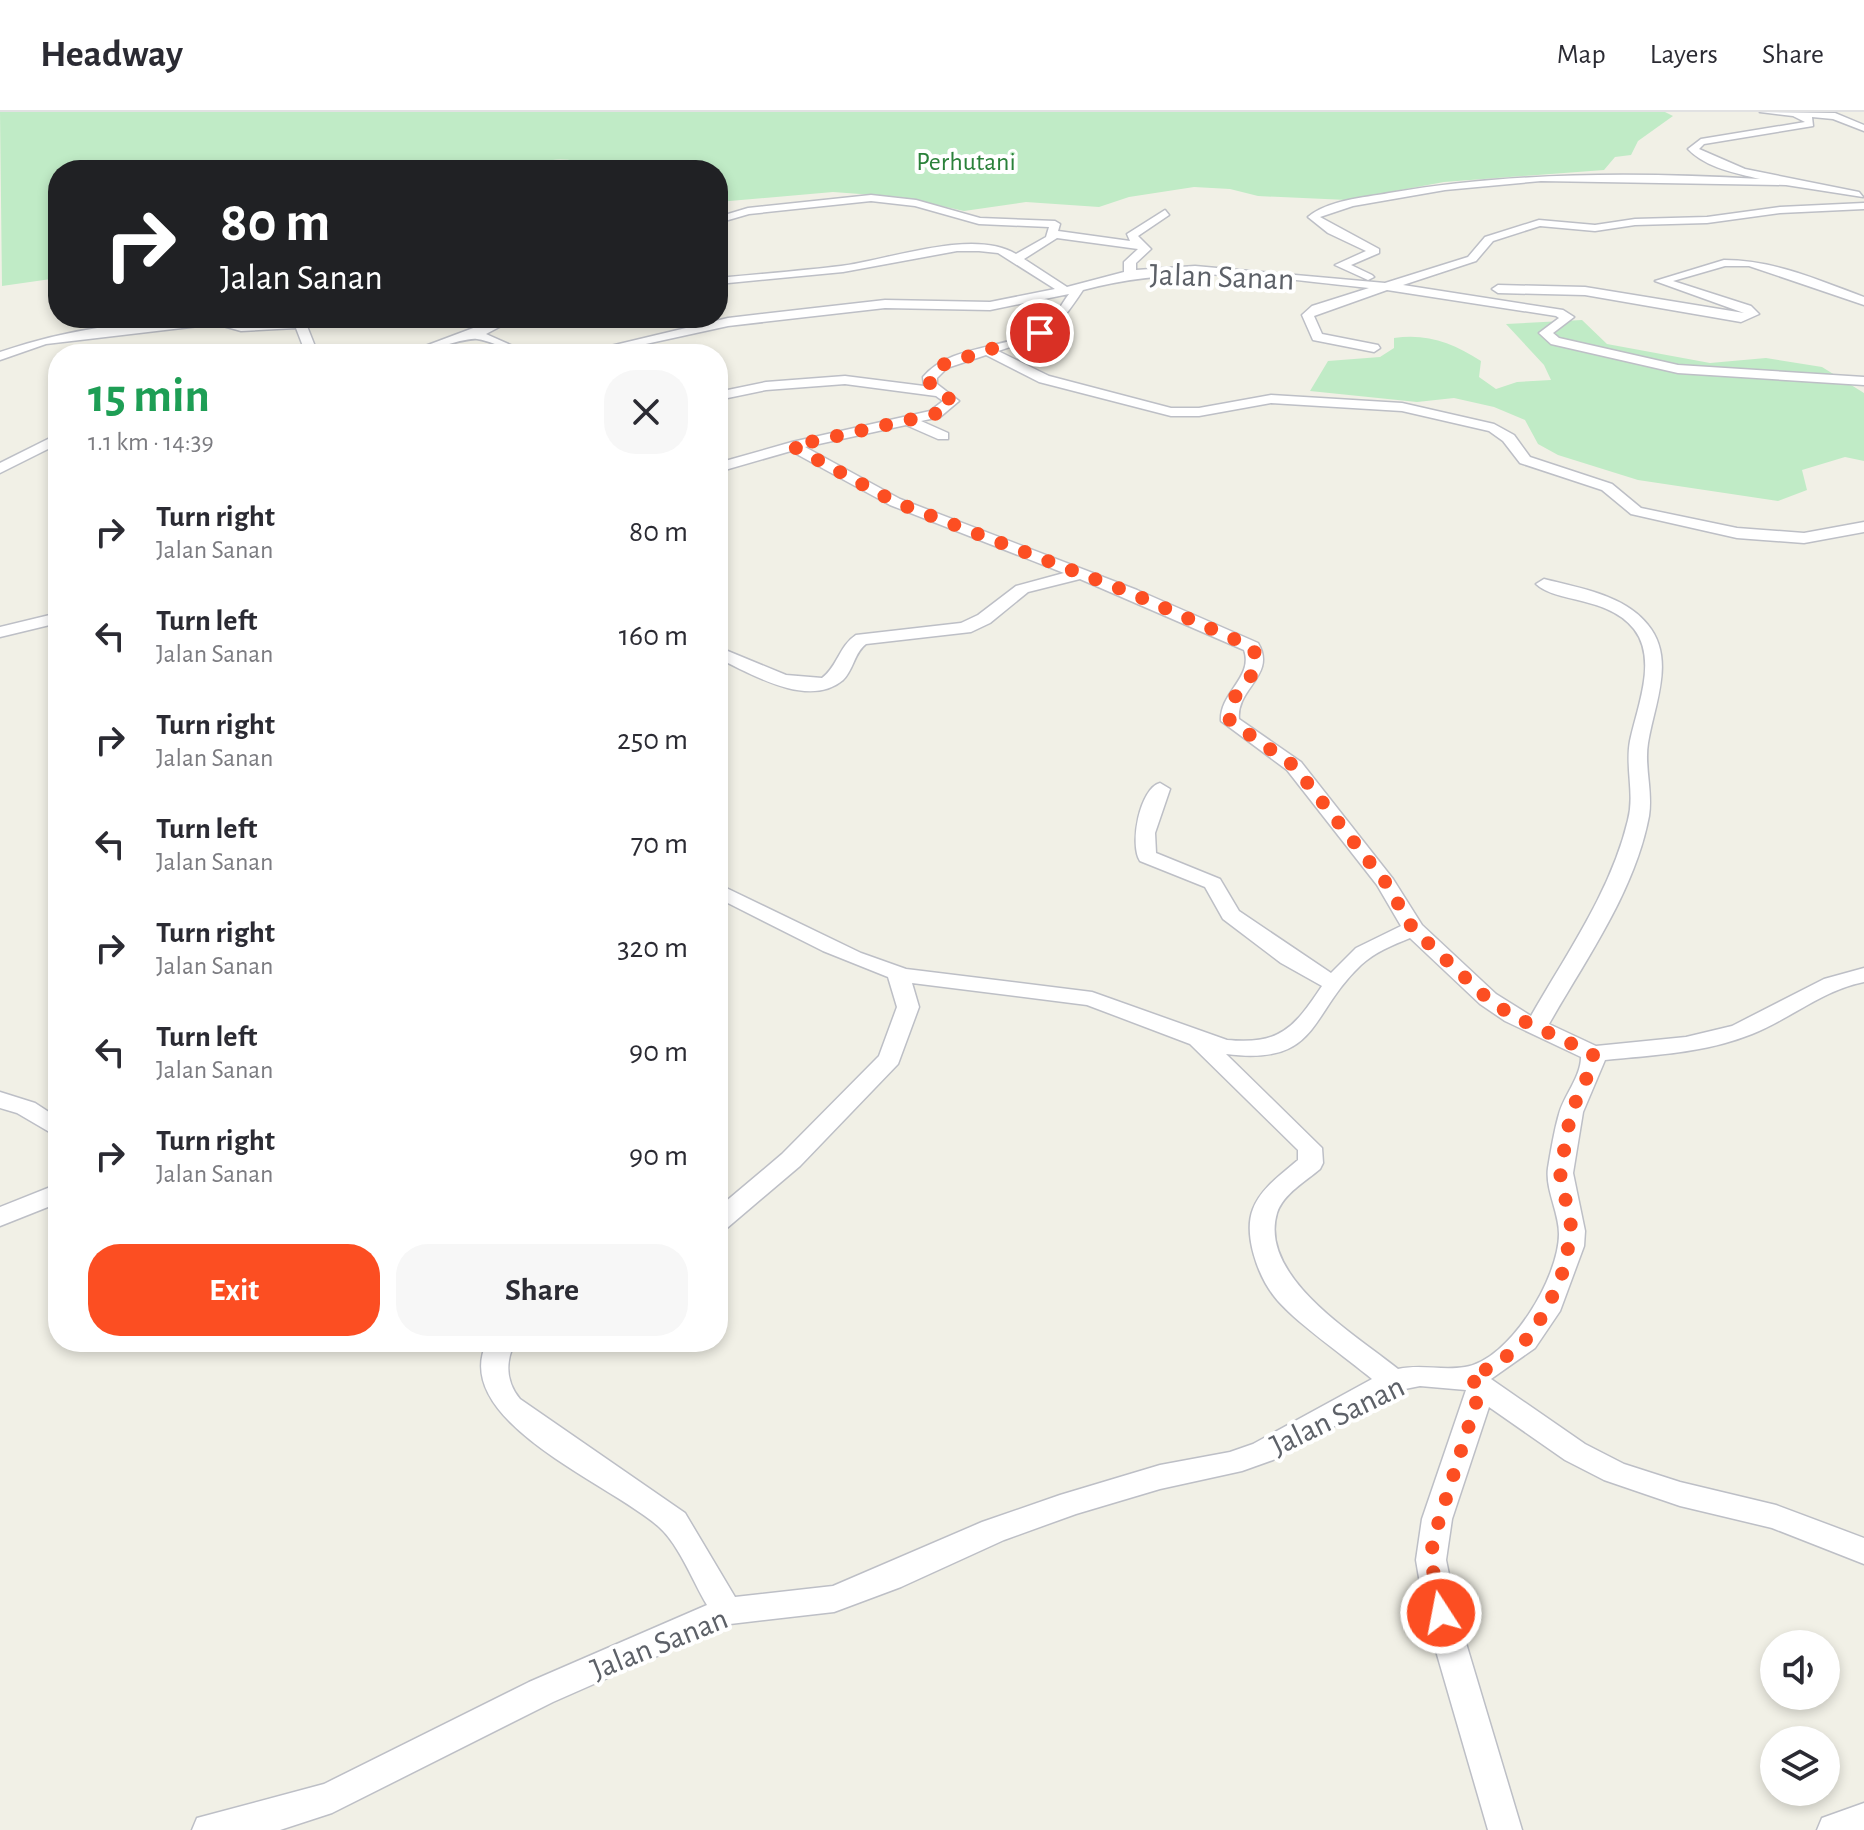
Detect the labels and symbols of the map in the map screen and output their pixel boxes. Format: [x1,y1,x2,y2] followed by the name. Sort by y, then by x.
[916,149,1016,175] park label: Perhutani
[1149,258,1295,296] street label: Jalan Sanan
[1006,299,1074,367] pin
[1265,1370,1409,1462] street label: Jalan Sanan
[1399,1571,1483,1655] position arrow
[586,1602,732,1686] street label: Jalan Sanan

